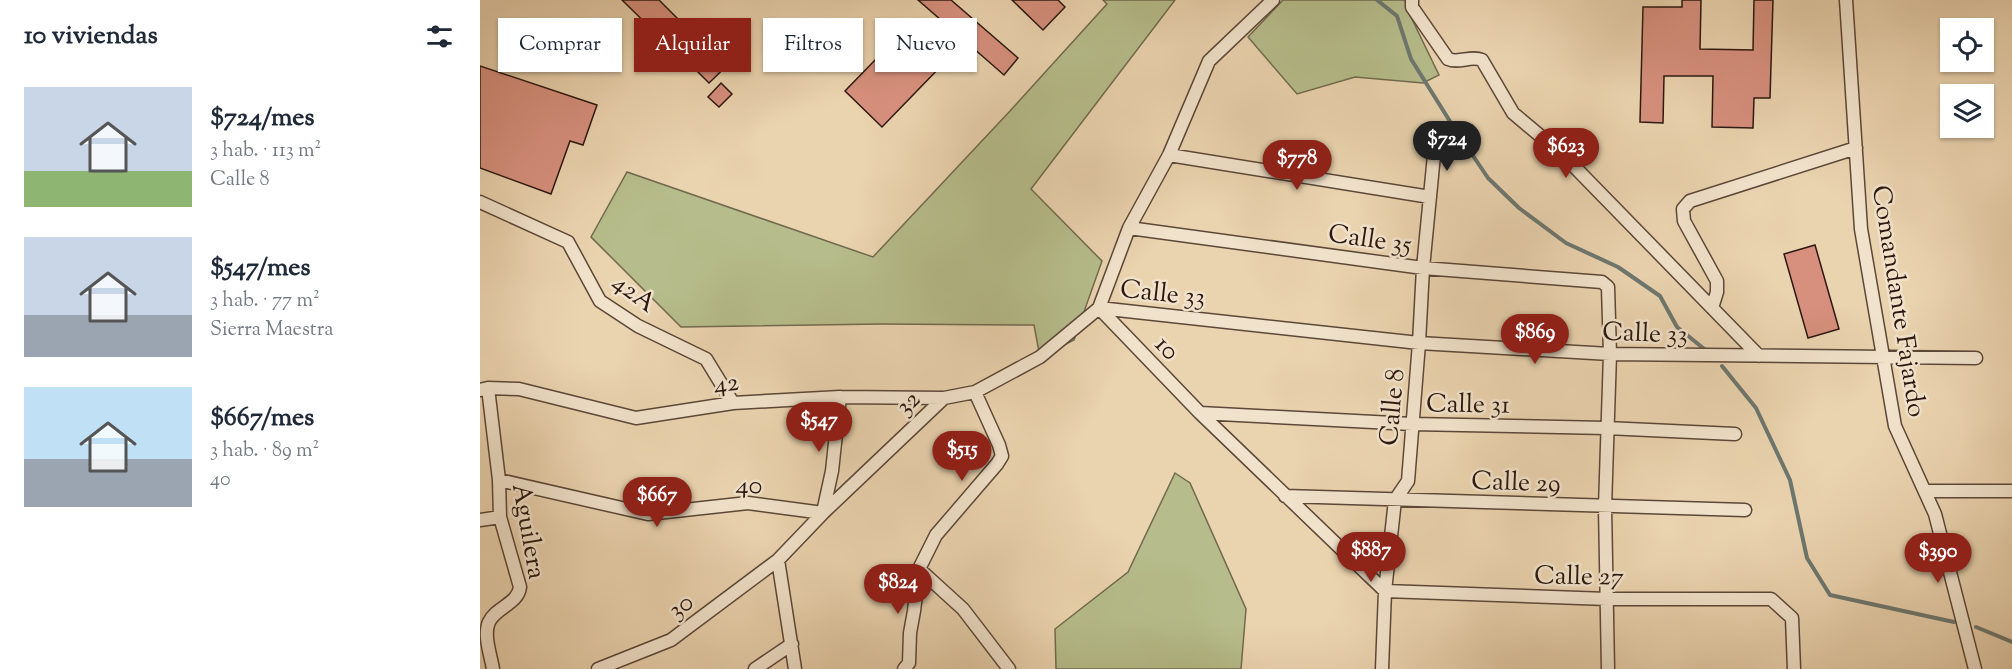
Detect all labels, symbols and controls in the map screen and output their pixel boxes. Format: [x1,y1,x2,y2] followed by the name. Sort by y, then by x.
[24,18,158,55] text: 10 viviendas
[498,18,622,72] chip: Comprar
[634,18,751,72] chip: Alquilar
[763,18,863,72] chip: Filtros
[875,18,977,72] chip: Nuevo
[1940,18,1994,138] map controls
[1940,18,1994,72] button: locate
[423,20,456,53] icon: filters
[1940,84,1994,138] button: layers
[210,100,315,137] text: $724/mes
[72,111,144,183] icon: home
[1411,121,1483,172] pin: $724
[1427,126,1467,155] text: $724
[1530,128,1602,179] pin: $623
[1547,133,1585,162] text: $623
[210,137,321,166] text: 3 hab. · 113 m²
[1261,140,1333,191] pin: $778
[1277,145,1317,174] text: $778
[210,166,270,195] text: Calle 8
[1861,183,1934,420] street label: Comandante Fajardo
[1326,216,1414,265] street label: Calle 35
[210,250,310,287] text: $547/mes
[72,261,144,333] icon: home
[604,265,663,323] street label: 42A
[1118,272,1207,317] street label: Calle 33
[210,287,320,316] text: 3 hab. · 77 m²
[1499,314,1571,365] pin: $869
[1602,315,1688,354] street label: Calle 33
[210,316,333,345] text: Sierra Maestra
[1515,319,1555,348] text: $869
[1145,328,1187,370] street label: 10
[712,365,741,404] street label: 42
[1372,367,1415,447] street label: Calle 8
[888,383,930,425] street label: 32
[1426,386,1510,425] street label: Calle 31
[210,400,314,437] text: $667/mes
[783,402,855,453] pin: $547
[800,407,838,436] text: $547
[72,411,144,483] icon: home
[926,431,998,482] pin: $515
[946,436,978,465] text: $515
[210,437,319,466] text: 3 hab. · 89 m²
[1471,463,1561,504] street label: Calle 29
[210,466,230,495] text: 40
[735,468,763,505] street label: 40
[621,477,693,528] pin: $667
[501,481,554,582] street label: Aguilera
[637,482,677,511] text: $667
[1335,532,1407,583] pin: $887
[1902,533,1974,584] pin: $390
[1351,537,1391,566] text: $887
[1919,538,1957,567] text: $390
[1534,558,1624,597] street label: Calle 27
[862,564,934,615] pin: $824
[878,569,918,598] text: $824
[661,585,702,629] street label: 30

